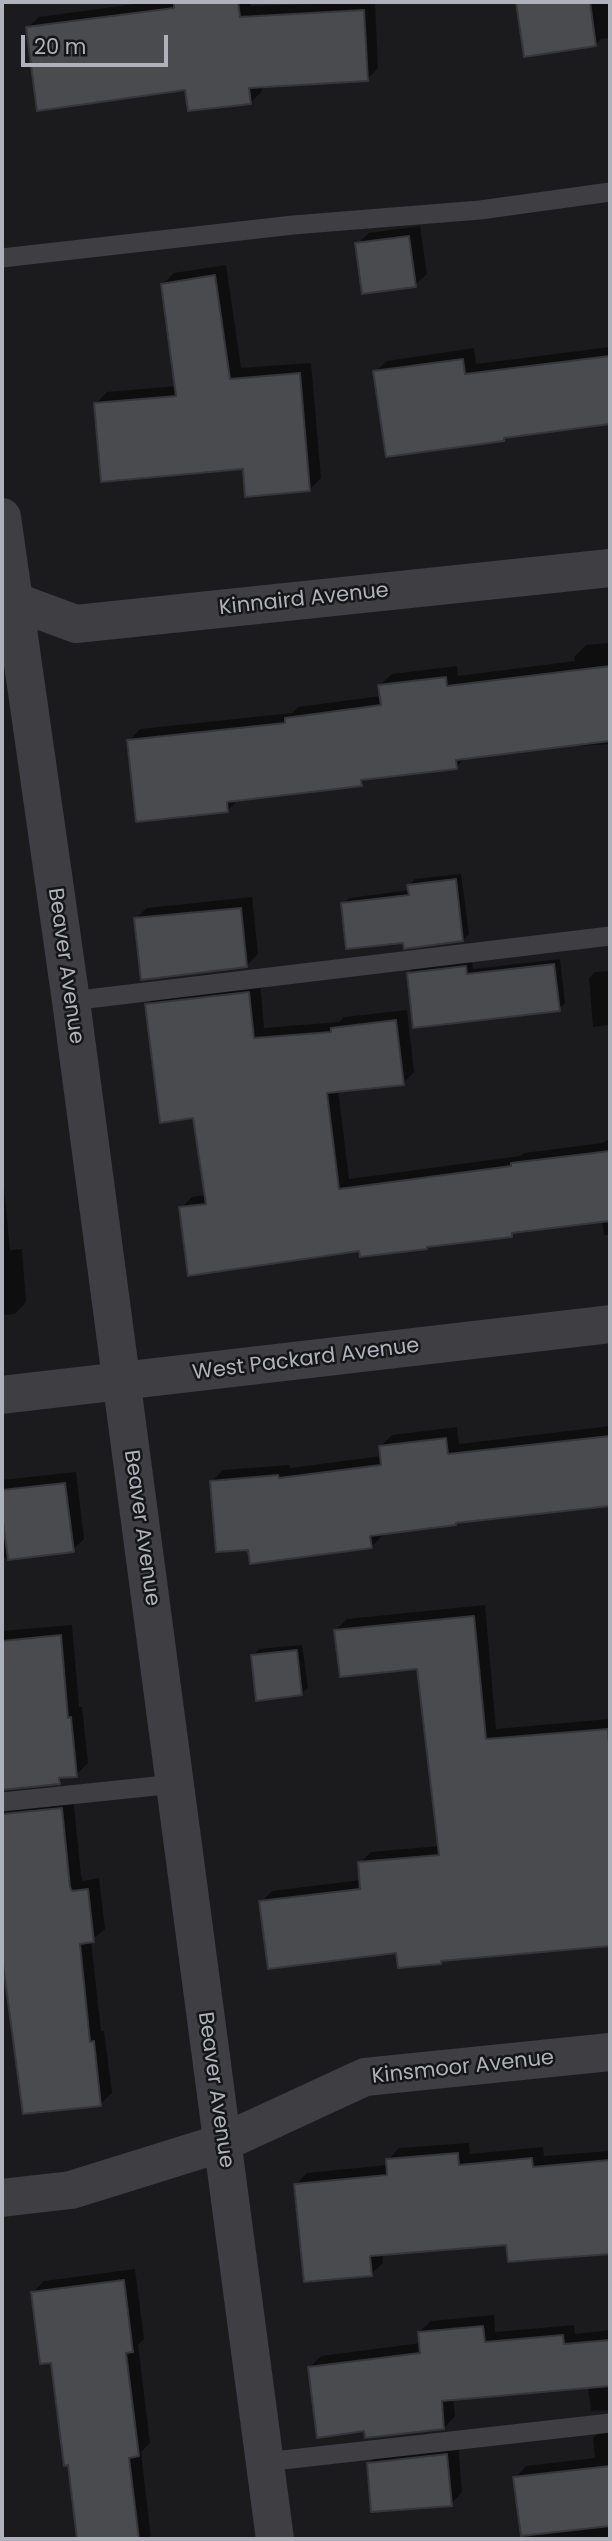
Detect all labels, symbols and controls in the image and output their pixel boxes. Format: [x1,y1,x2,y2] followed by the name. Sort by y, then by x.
[24,21,172,65] scale bar
[34,32,87,61] text: 20 m
[218,579,390,621] street label: Kinnaird Avenue
[42,886,88,1046] street label: Beaver Avenue
[191,1334,421,1386] street label: West Packard Avenue
[118,1448,164,1608] street label: Beaver Avenue
[192,2010,238,2170] street label: Beaver Avenue
[371,2046,555,2090] street label: Kinsmoor Avenue

